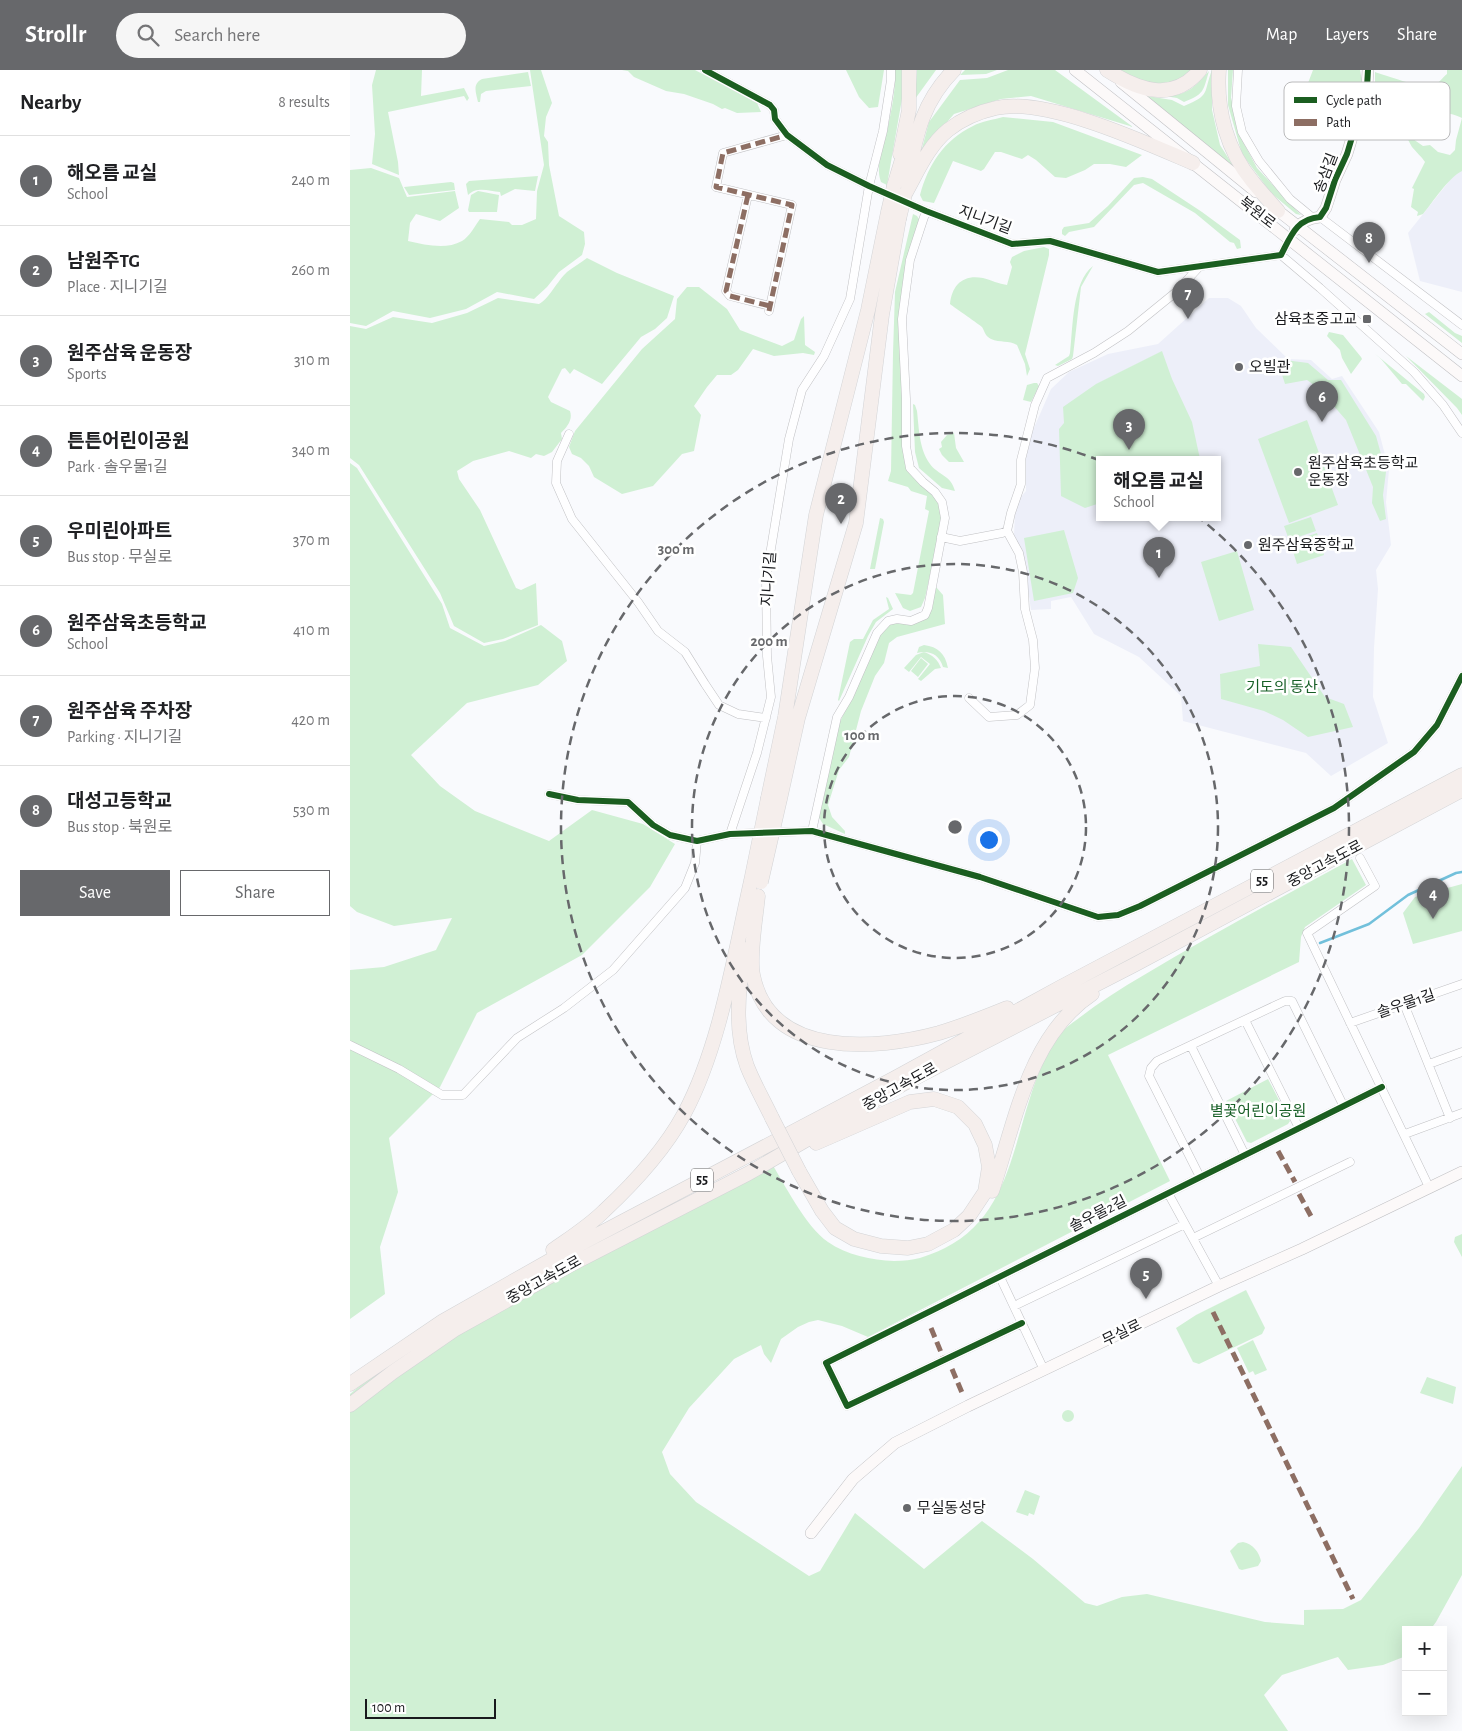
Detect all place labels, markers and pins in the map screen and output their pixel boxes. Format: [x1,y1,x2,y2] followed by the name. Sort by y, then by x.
[1353,222,1385,263] pin: 8
[1172,278,1204,319] pin: 7
[1274,311,1357,327] place label: 삼육초중고교
[1361,313,1373,325] marker: 삼육초중고교
[1249,359,1291,375] place label: 오빌관
[1233,361,1245,373] marker: 오빌관
[1306,381,1338,422] pin: 6
[1113,409,1145,450] pin: 3
[1308,454,1418,488] place label: 원주삼육초등학교 운동장
[1292,466,1304,478] marker: 원주삼육초등학교 운동장
[825,483,857,524] pin: 2
[1258,536,1355,553] place label: 원주삼육중학교
[1143,537,1175,578] pin: 1
[1242,539,1254,551] marker: 원주삼육중학교
[946,818,964,836] centre of rings
[1417,878,1449,919] pin: 4
[1130,1258,1162,1299] pin: 5
[917,1500,986,1516] place label: 무실동성당
[901,1502,913,1514] marker: 무실동성당

